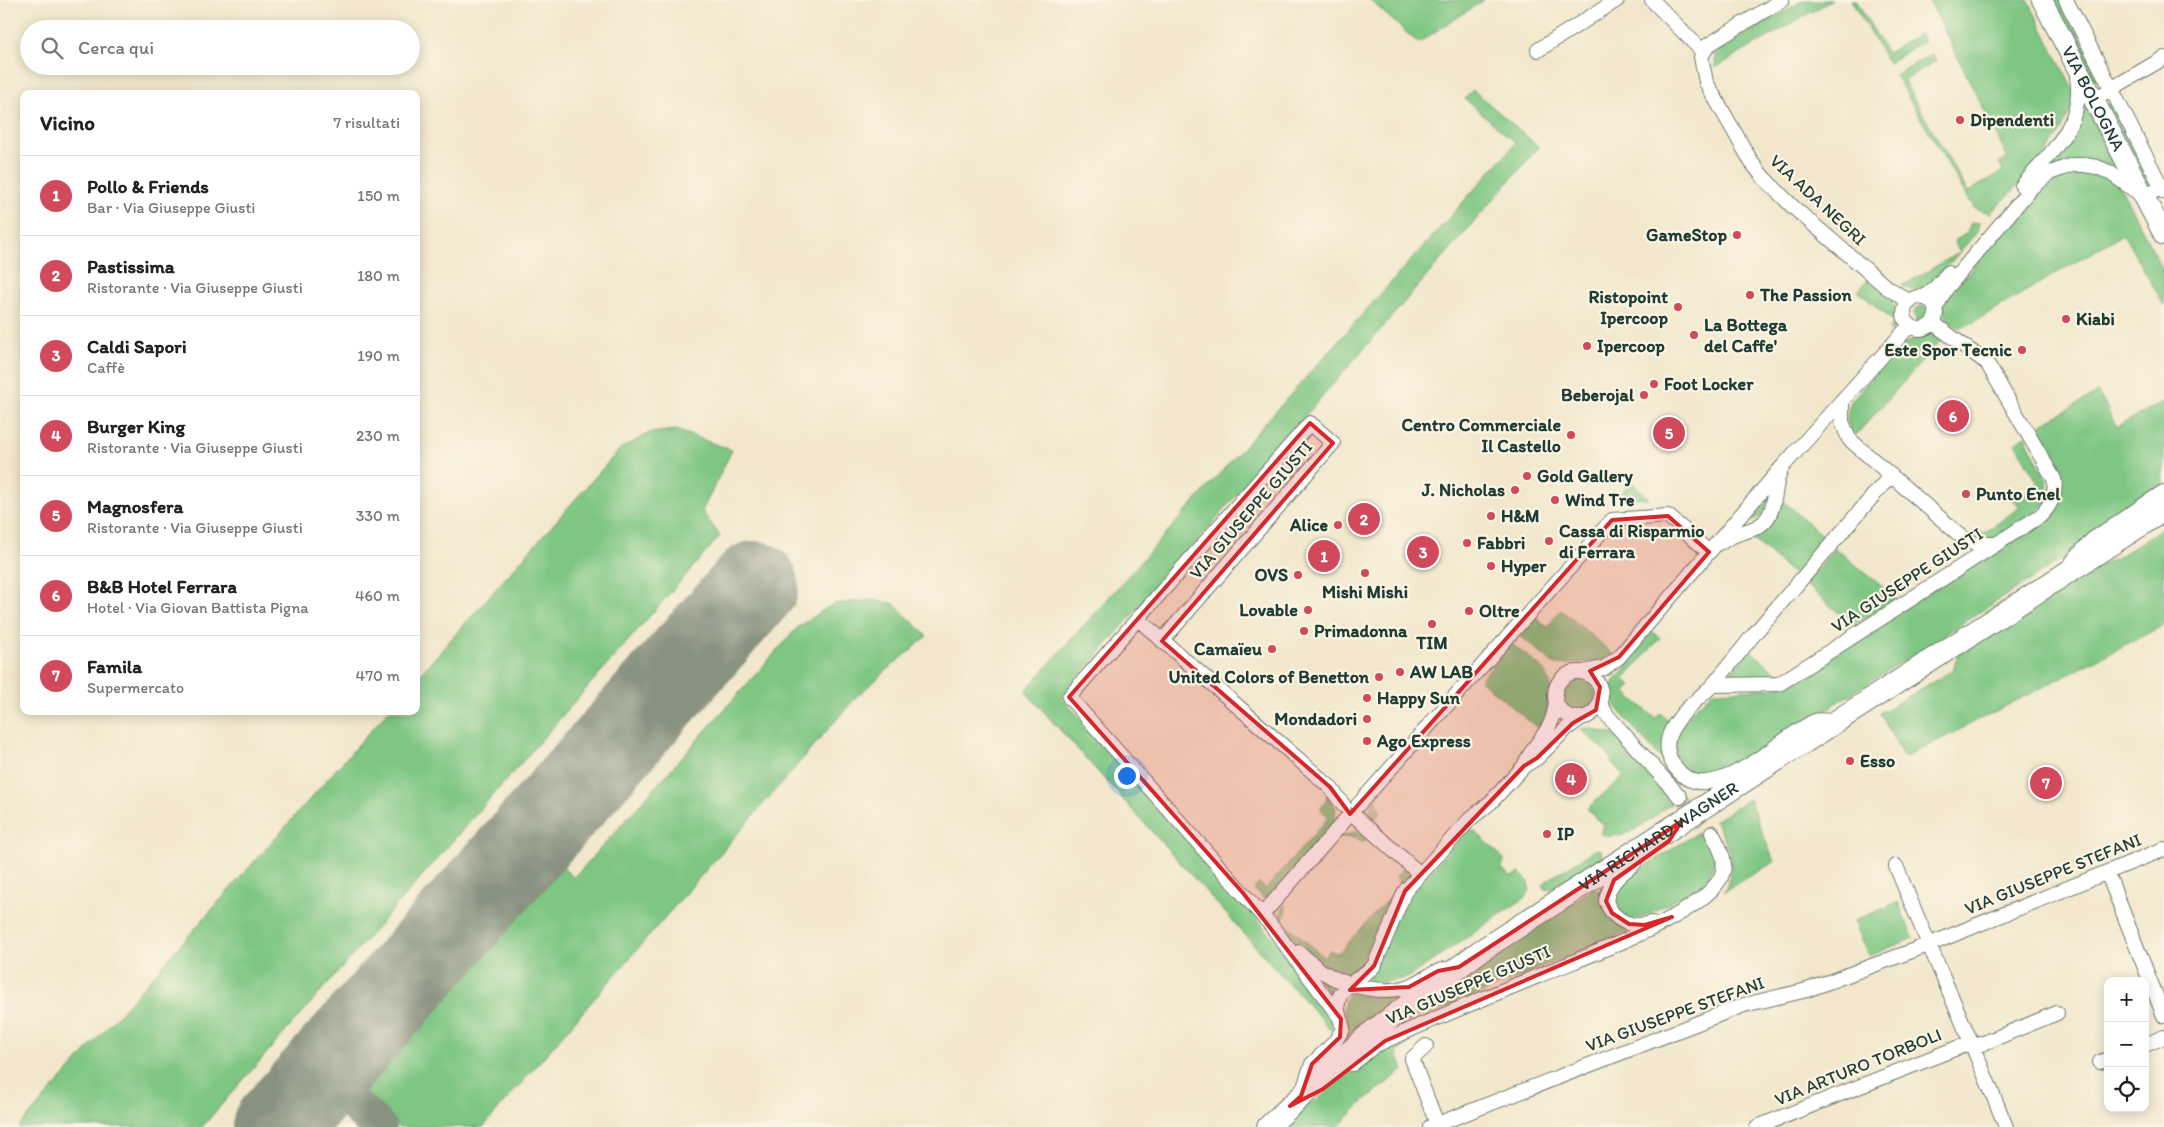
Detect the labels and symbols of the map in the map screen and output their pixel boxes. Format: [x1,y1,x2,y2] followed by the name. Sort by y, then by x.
[2057,42,2130,155] street label: VIA BOLOGNA
[1970,109,2054,131] place label: Dipendenti
[1954,114,1966,126] marker: Dipendenti
[1765,150,1871,250] street label: VIA ADA NEGRI
[1646,224,1727,246] place label: GameStop
[1731,229,1743,241] marker: GameStop
[1759,284,1852,306] place label: The Passion
[1588,286,1668,329] place label: Ristopoint Ipercoop
[1744,289,1756,301] marker: The Passion
[1672,301,1684,313] marker: Ristopoint Ipercoop
[2076,308,2115,330] place label: Kiabi
[2060,313,2072,325] marker: Kiabi
[1704,314,1788,357] place label: La Bottega del Caffe'
[1688,329,1700,341] marker: La Bottega del Caffe'
[1597,335,1665,357] place label: Ipercoop
[1884,339,2013,361] place label: Este Spor Tecnic
[1581,340,1593,352] marker: Ipercoop
[2016,344,2028,356] marker: Este Spor Tecnic
[1664,373,1754,395] place label: Foot Locker
[1648,378,1660,390] marker: Foot Locker
[1561,384,1635,406] place label: Beberojal
[1638,389,1650,401] marker: Beberojal
[1937,397,1969,435] pin: 6
[1401,414,1561,457] place label: Centro Commerciale Il Castello
[1653,414,1685,452] pin: 5
[1565,429,1577,441] marker: Centro Commerciale Il Castello
[1185,436,1317,584] street label: VIA GIUSEPPE GIUSTI
[1537,465,1633,487] place label: Gold Gallery
[1521,470,1533,482] marker: Gold Gallery
[1421,479,1505,501] place label: J. Nicholas
[1976,483,2061,505] place label: Punto Enel
[1509,484,1521,496] marker: J. Nicholas
[1960,488,1972,500] marker: Punto Enel
[1565,489,1635,511] place label: Wind Tre
[1549,494,1561,506] marker: Wind Tre
[1348,500,1380,538] pin: 2
[1501,505,1540,527] place label: H&M
[1485,510,1497,522] marker: H&M
[1289,514,1328,536] place label: Alice
[1332,519,1344,531] marker: Alice
[1559,520,1705,563] place label: Cassa di Risparmio di Ferrara
[1827,523,1987,637] street label: VIA GIUSEPPE GIUSTI
[1477,532,1525,554] place label: Fabbri
[1407,533,1439,571] pin: 3
[1543,535,1555,547] marker: Cassa di Risparmio di Ferrara
[1308,537,1340,575] pin: 1
[1461,537,1473,549] marker: Fabbri
[1501,555,1547,577] place label: Hyper
[1485,560,1497,572] marker: Hyper
[1254,564,1288,586] place label: OVS
[1359,567,1371,579] marker: Mishi Mishi
[1292,569,1304,581] marker: OVS
[1322,581,1408,603] place label: Mishi Mishi
[1239,599,1298,621] place label: Lovable
[1479,600,1520,622] place label: Oltre
[1302,604,1314,616] marker: Lovable
[1463,605,1475,617] marker: Oltre
[1426,618,1438,630] marker: TIM
[1314,620,1408,642] place label: Primadonna
[1298,625,1310,637] marker: Primadonna
[1415,632,1448,654] place label: TIM
[1194,638,1262,660] place label: Camaïeu
[1266,643,1278,655] marker: Camaïeu
[1409,661,1473,683] place label: AW LAB
[1169,666,1370,688] place label: United Colors of Benetton
[1394,666,1406,678] marker: AW LAB
[1373,671,1385,683] marker: United Colors of Benetton
[1377,687,1461,709] place label: Happy Sun
[1361,692,1373,704] marker: Happy Sun
[1274,708,1357,730] place label: Mondadori
[1361,713,1373,725] marker: Mondadori
[1376,730,1471,752] place label: Ago Express
[1361,735,1373,747] marker: Ago Express
[1860,750,1895,772] place label: Esso
[1844,755,1856,767] marker: Esso
[1555,760,1587,798] pin: 4
[1114,763,1140,789] your location
[2030,764,2062,802] pin: 7
[1574,777,1743,896] street label: VIA RICHARD WAGNER
[1557,823,1575,845] place label: IP
[1541,828,1553,840] marker: IP
[1961,828,2145,920] street label: VIA GIUSEPPE STEFANI
[1382,940,1554,1030] street label: VIA GIUSEPPE GIUSTI
[1583,971,1767,1057] street label: VIA GIUSEPPE STEFANI
[1771,1023,1945,1111] street label: VIA ARTURO TORBOLI

